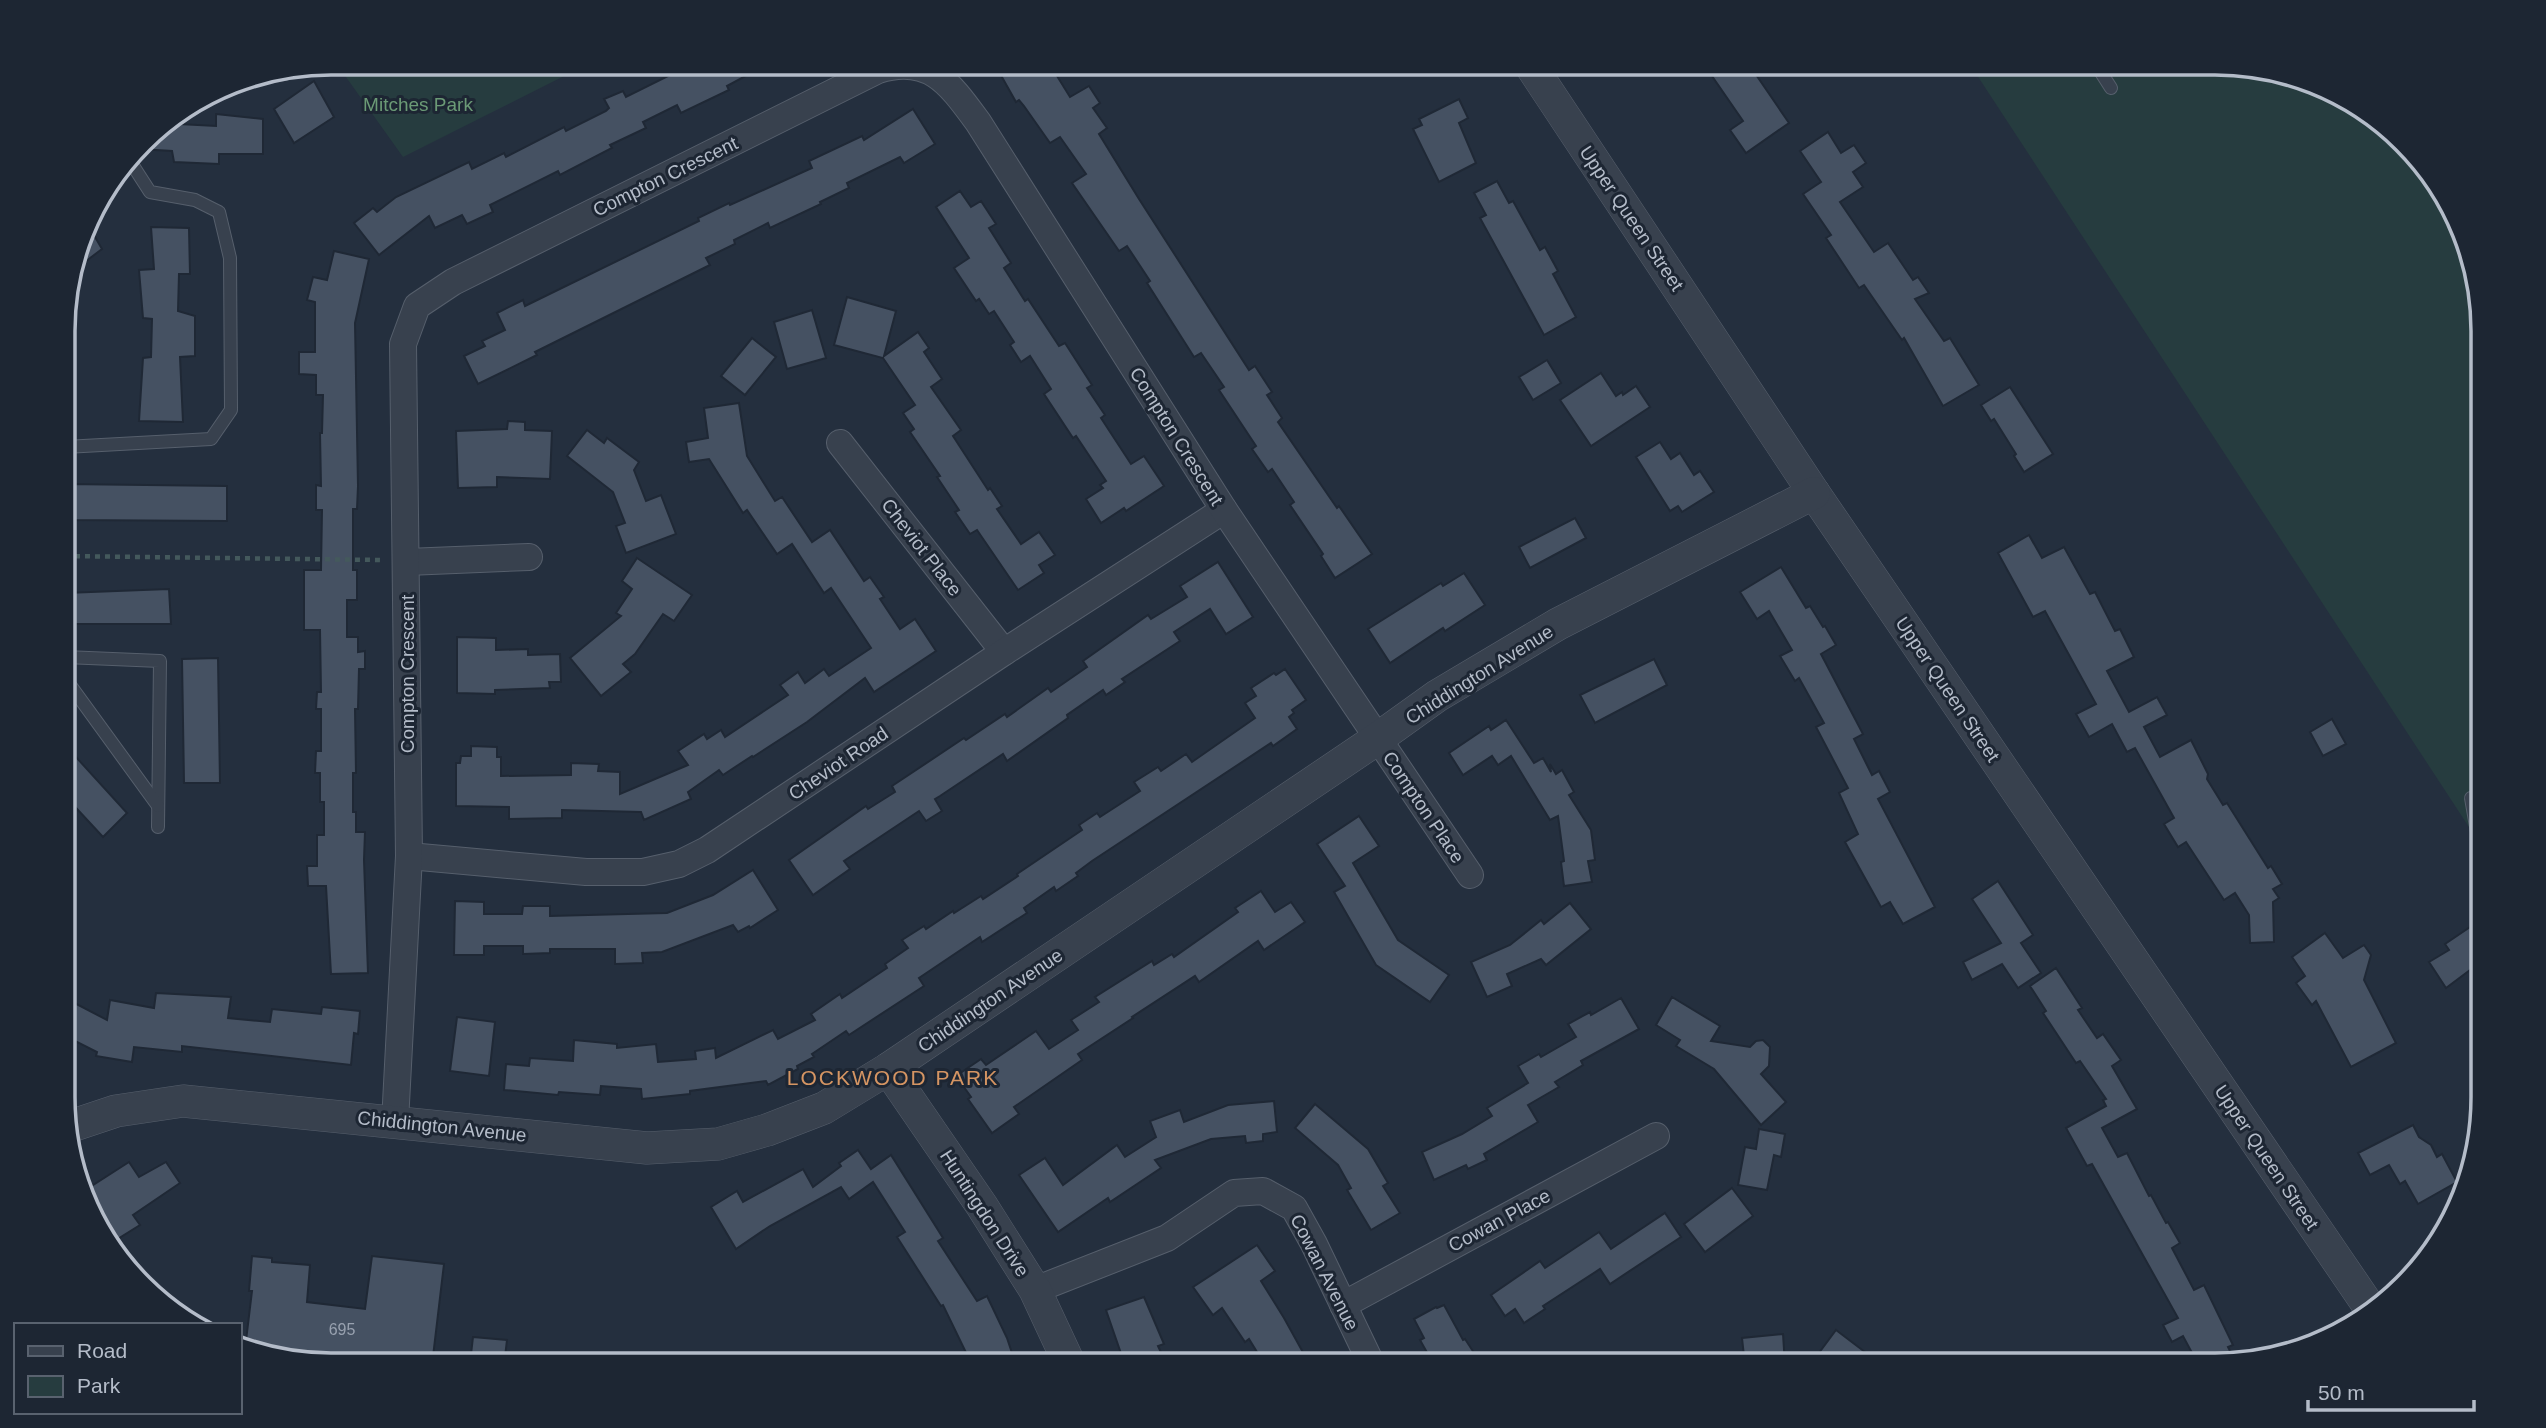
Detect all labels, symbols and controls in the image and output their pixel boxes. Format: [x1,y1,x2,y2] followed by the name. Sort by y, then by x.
[363,94,473,115] park label: Mitches Park
[589,132,742,221] street label: Compton Crescent
[1575,142,1688,295] street label: Upper Queen Street
[1126,364,1228,510] street label: Compton Crescent
[877,495,966,600] street label: Cheviot Place
[397,594,418,753] street label: Compton Crescent
[1891,613,2004,766] street label: Upper Queen Street
[1402,621,1557,728] street label: Chiddington Avenue
[785,723,892,804] street label: Cheviot Road
[1379,748,1469,867] street label: Compton Place
[914,944,1067,1057] street label: Chiddington Avenue
[787,1066,999,1089] district label: LOCKWOOD PARK
[2210,1081,2323,1234] street label: Upper Queen Street
[356,1107,527,1146] street label: Chiddington Avenue
[936,1146,1033,1281] street label: Huntingdon Drive
[1445,1185,1554,1256] street label: Cowan Place
[1286,1211,1363,1334] street label: Cowan Avenue
[329,1321,355,1338] house number: 695
[14,1323,242,1414] legend
[77,1339,127,1362] text: Road
[2308,1368,2474,1412] scale bar
[77,1374,121,1397] text: Park
[2318,1381,2365,1404] text: 50 m

